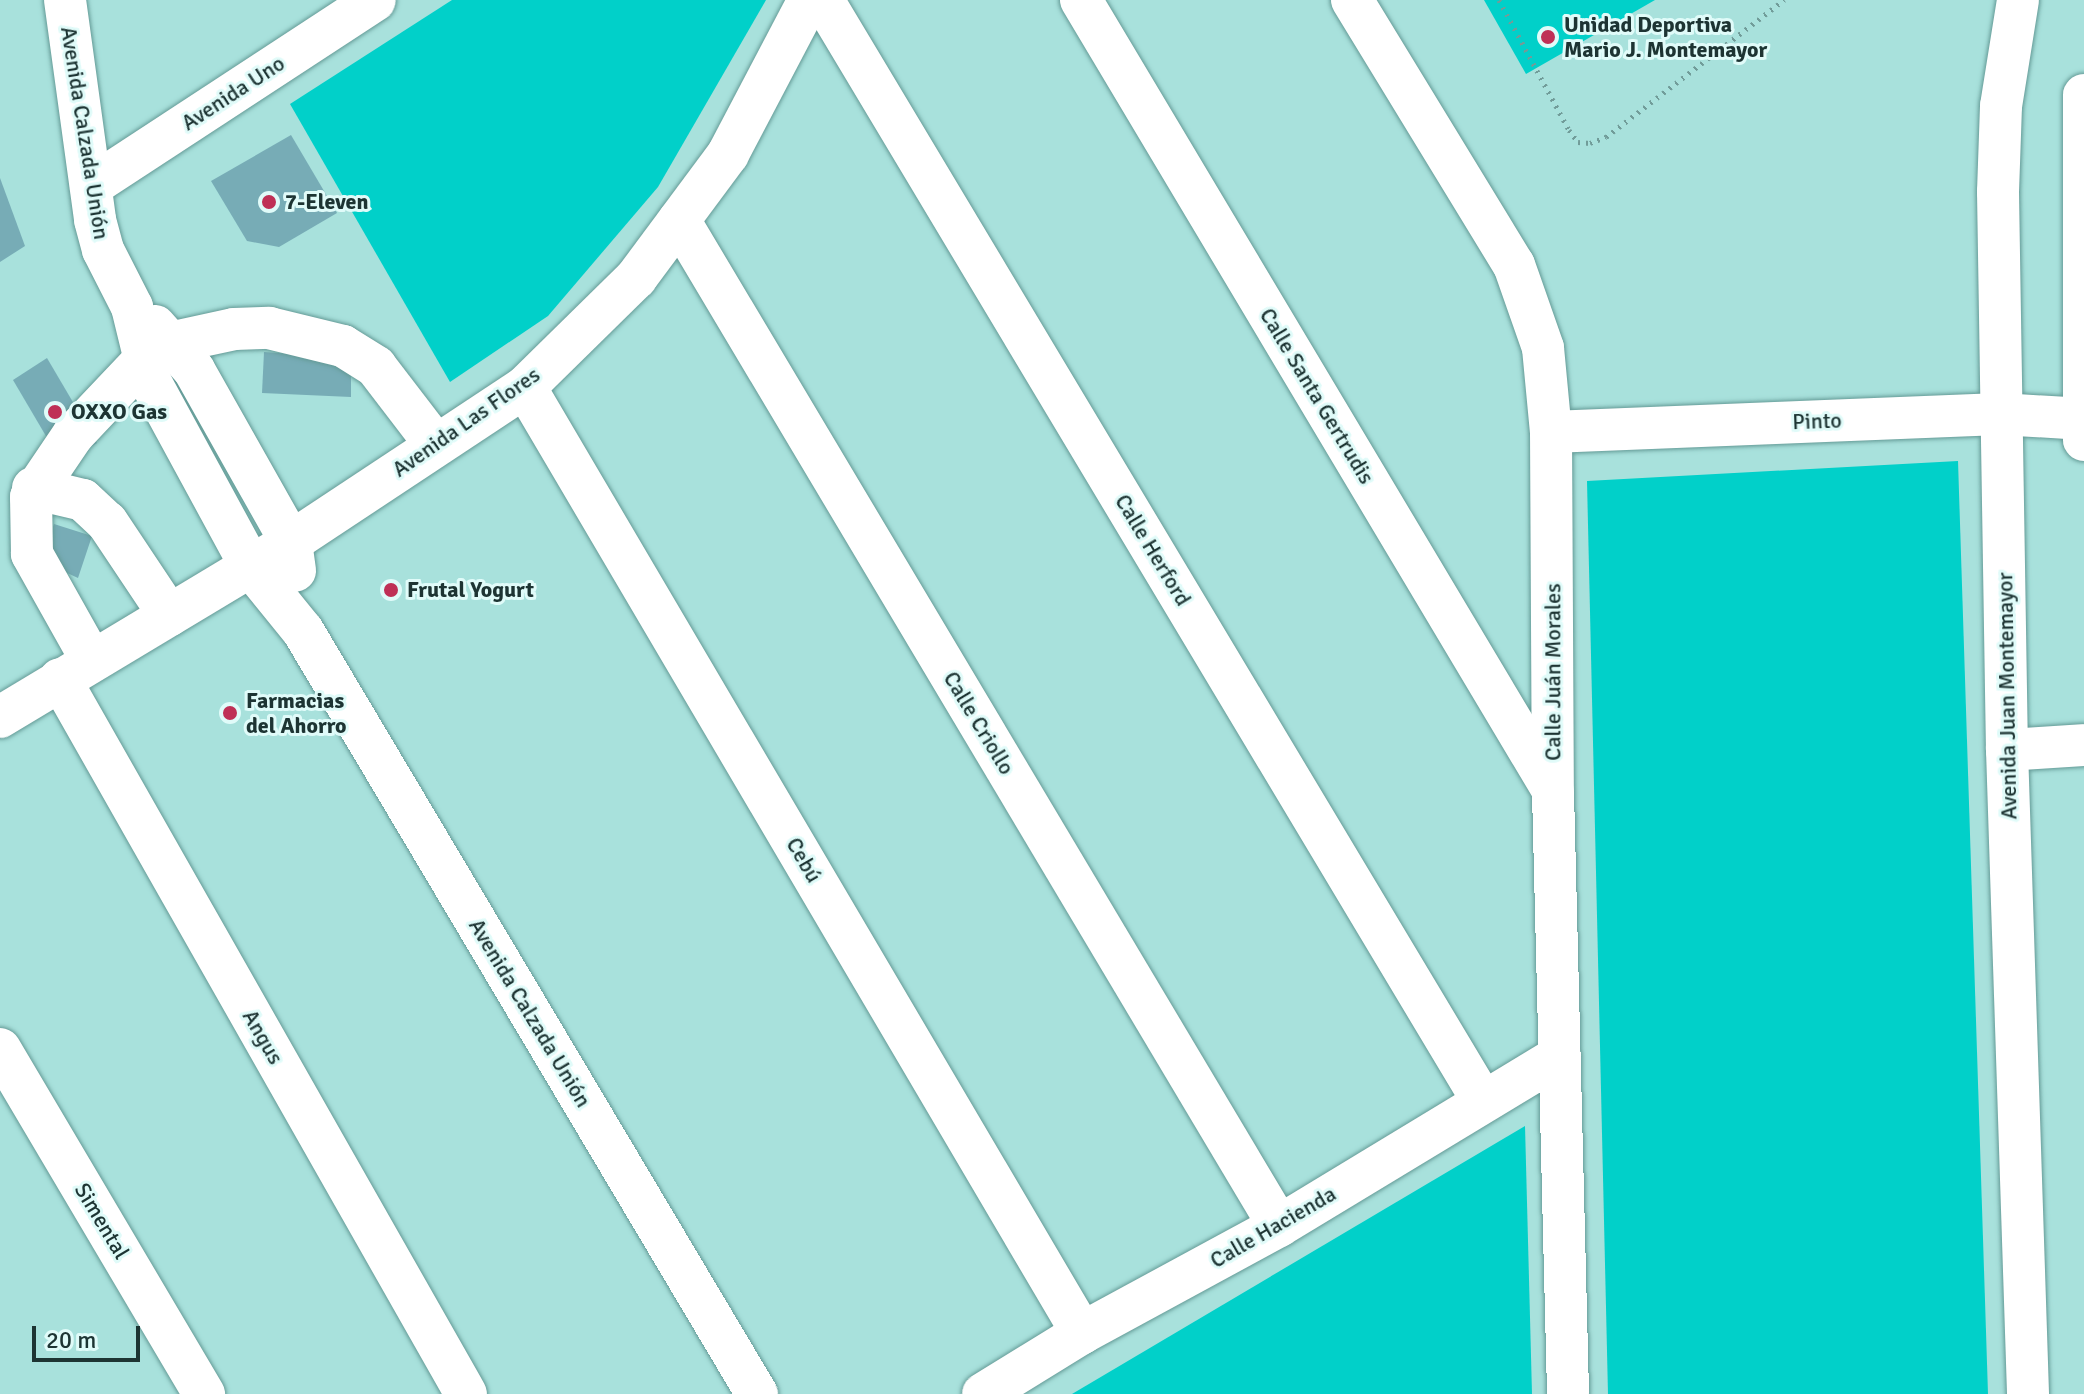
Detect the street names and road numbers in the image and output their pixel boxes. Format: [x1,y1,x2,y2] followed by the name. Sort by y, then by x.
[55,25,115,241] street label: Avenida Calzada Unión
[176,50,290,136] street label: Avenida Uno
[1254,303,1380,489] street label: Calle Santa Gertrudis
[387,361,545,483] street label: Avenida Las Flores
[1792,407,1842,435] street label: Pinto
[1109,489,1197,611] street label: Calle Herford
[1992,572,2022,820] street label: Avenida Juan Montemayor
[1540,583,1566,761] street label: Calle Juán Morales
[938,667,1020,779] street label: Calle Criollo
[781,833,827,887] street label: Cebú
[463,914,597,1112] street label: Avenida Calzada Unión
[237,1005,289,1069] street label: Angus
[69,1178,135,1264] street label: Simental
[1205,1180,1341,1274] street label: Calle Hacienda

